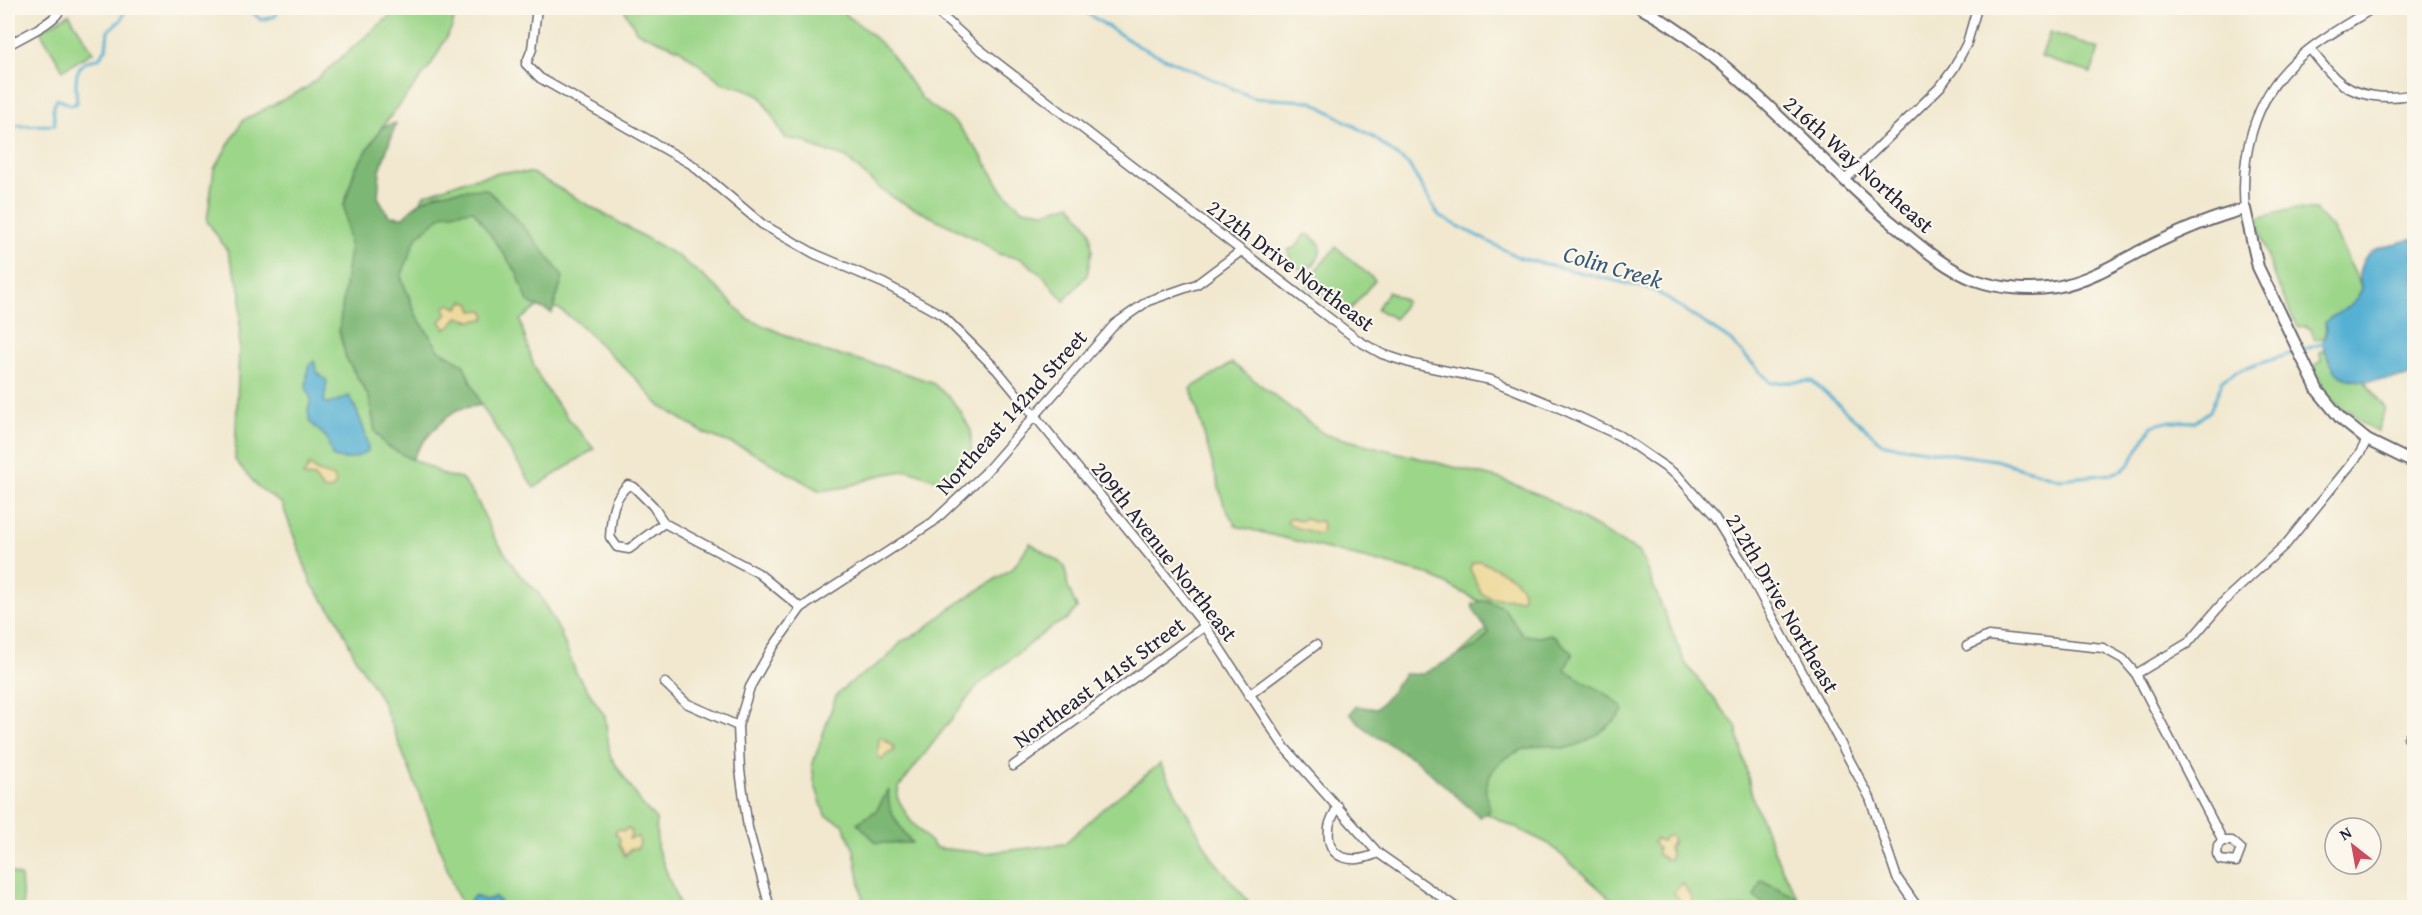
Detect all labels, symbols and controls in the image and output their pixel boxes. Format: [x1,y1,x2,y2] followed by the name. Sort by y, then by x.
[1777,88,1942,241] street label: 216th Way Northeast
[1200,191,1382,339] street label: 212th Drive Northeast
[1559,236,1667,297] water label: Colin Creek
[928,322,1094,502] street label: Northeast 142nd Street
[1084,454,1246,648] street label: 209th Avenue Northeast
[1718,507,1848,699] street label: 212th Drive Northeast
[1006,608,1192,755] street label: Northeast 141st Street
[2323,816,2383,876] north arrow
[2335,820,2356,846] text: N

